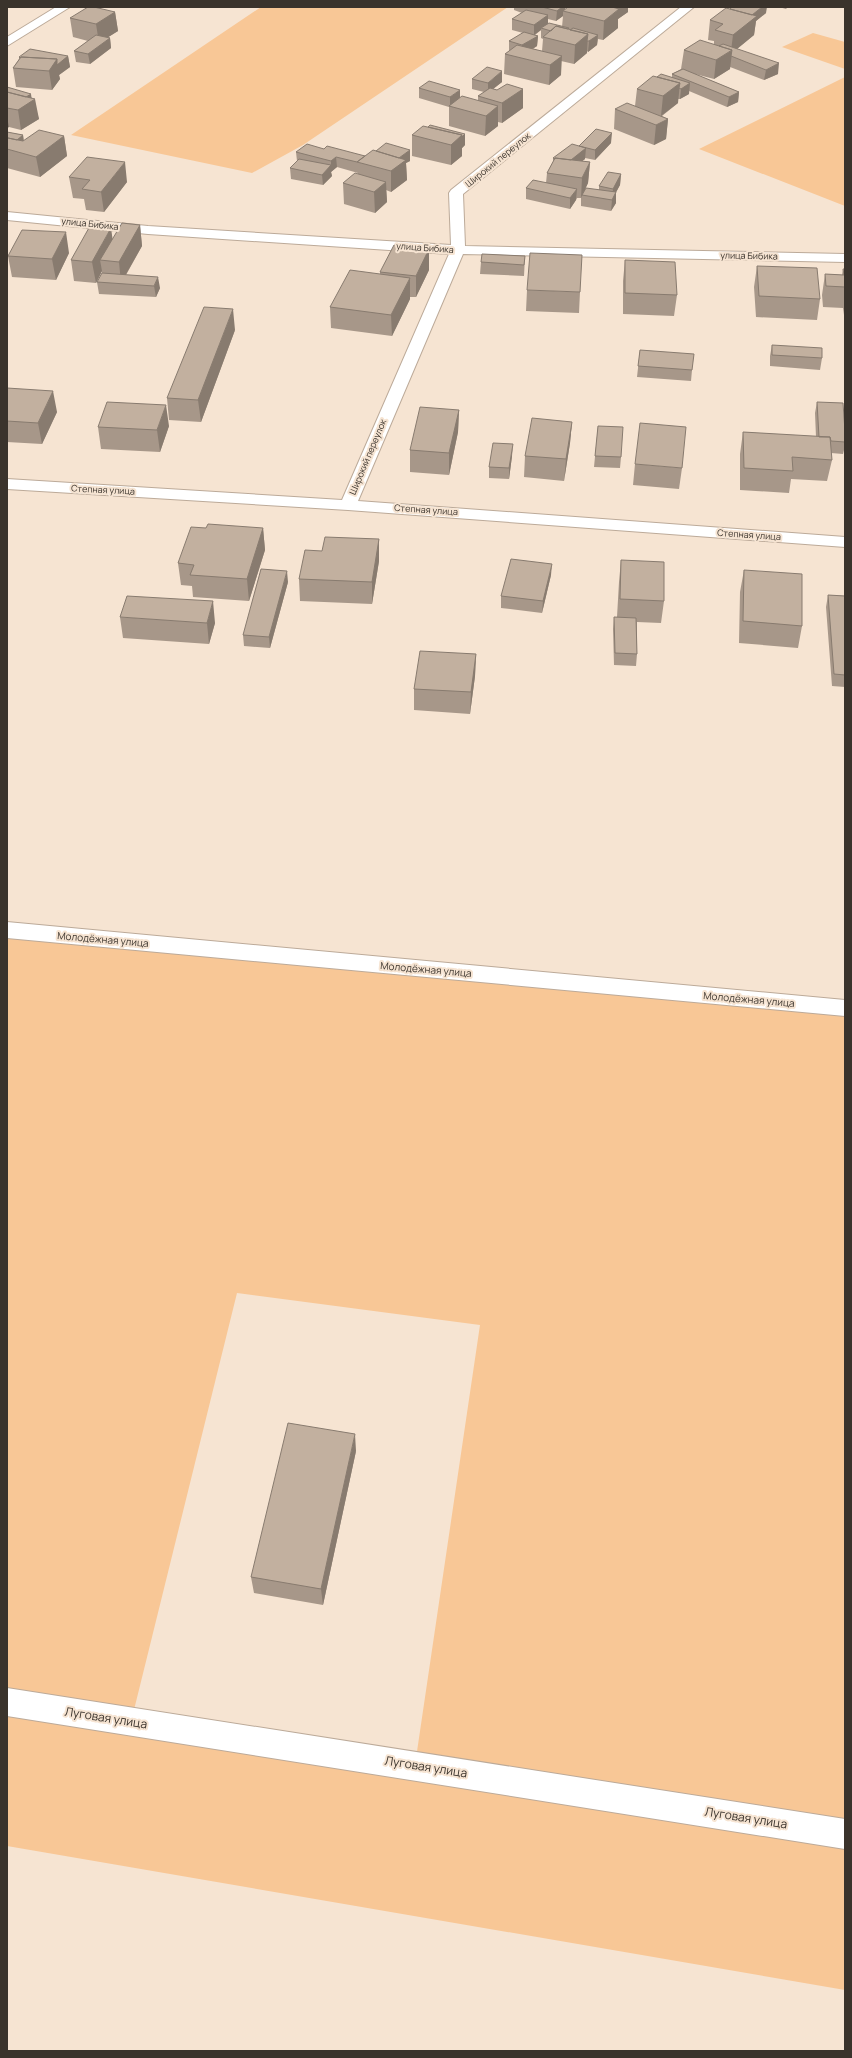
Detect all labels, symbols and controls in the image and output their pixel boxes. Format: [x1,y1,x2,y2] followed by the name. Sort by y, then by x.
[462,129,534,190] street label: Широкий переулок
[61,214,119,233] street label: улица Бибика
[396,239,454,256] street label: улица Бибика
[720,248,778,263] street label: улица Бибика
[346,417,390,497] street label: Широкий переулок
[71,481,135,498] street label: Степная улица
[394,501,458,518] street label: Степная улица
[717,526,781,543] street label: Степная улица
[57,928,149,950] street label: Молодёжная улица
[380,958,472,980] street label: Молодёжная улица
[703,988,795,1010] street label: Молодёжная улица
[64,1703,149,1732] street label: Луговая улица
[384,1752,469,1781] street label: Луговая улица
[704,1803,789,1832] street label: Луговая улица

